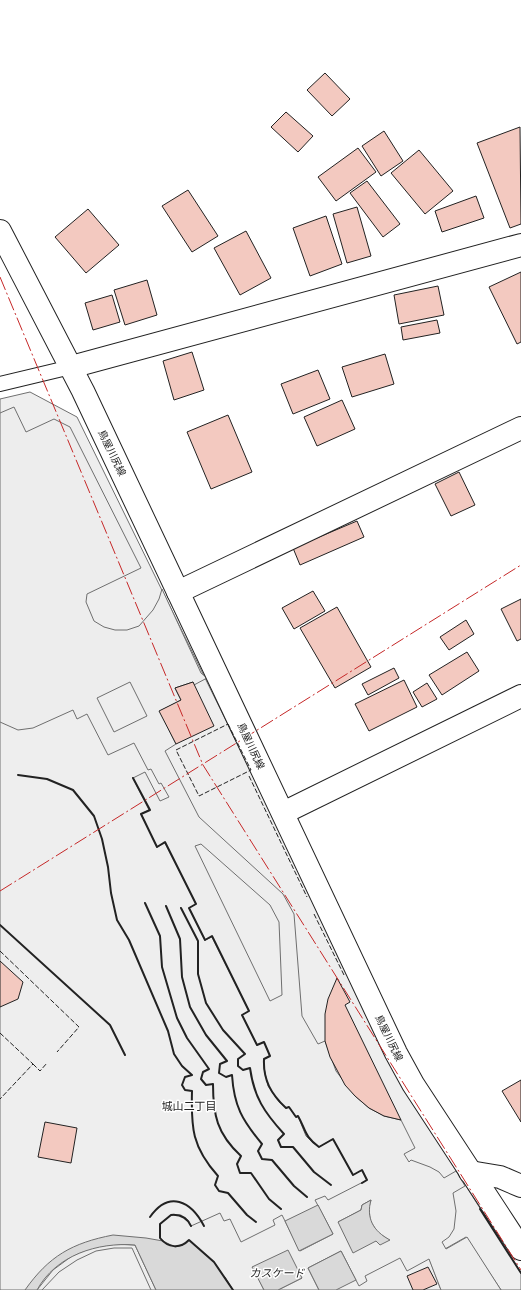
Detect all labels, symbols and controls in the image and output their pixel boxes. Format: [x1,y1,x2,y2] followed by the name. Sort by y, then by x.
[96,428,128,478] street label: 鳥屋川尻線
[235,721,267,771] street label: 鳥屋川尻線
[373,1013,405,1063] street label: 鳥屋川尻線
[162,1100,217,1113] district label: 城山二丁目
[250,1267,305,1280] water label: カスケード

